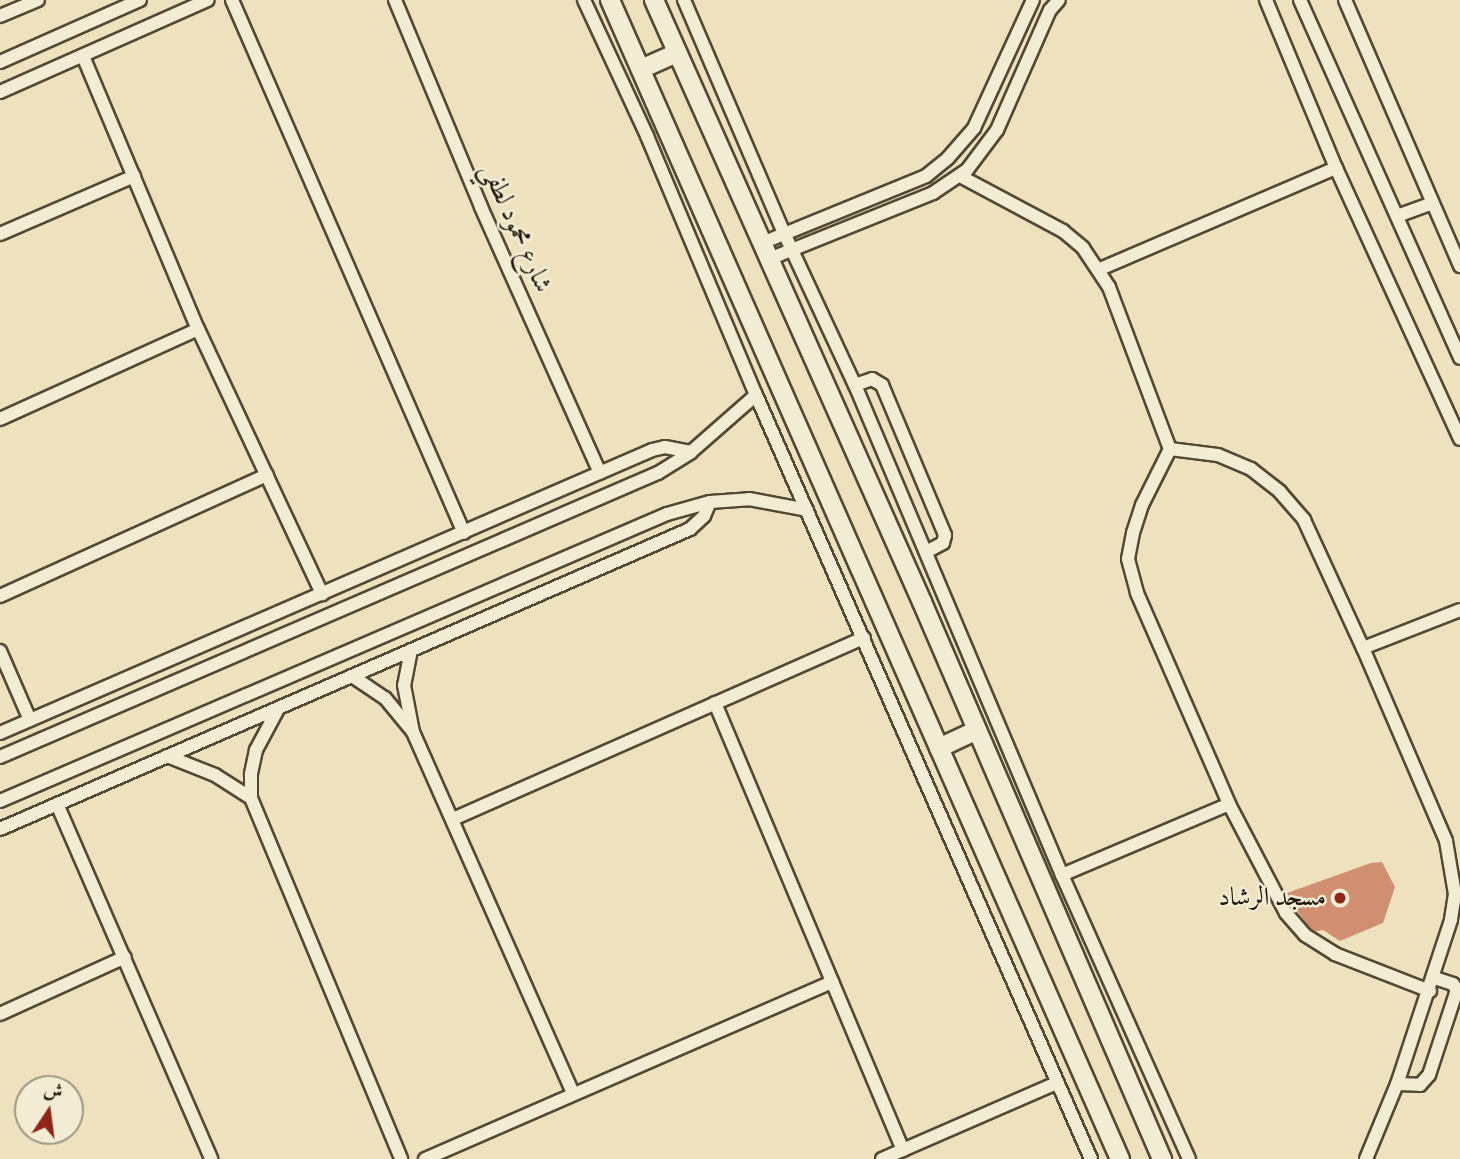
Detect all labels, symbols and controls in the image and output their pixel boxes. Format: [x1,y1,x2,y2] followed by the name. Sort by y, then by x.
[474,159,558,297] street label: شارع محمود لطفي
[1218,882,1326,914] place label: مسجد الرشاد
[1332,890,1348,906] marker: مسجد الرشاد
[14,1075,84,1145] north arrow
[42,1078,65,1104] text: ش

